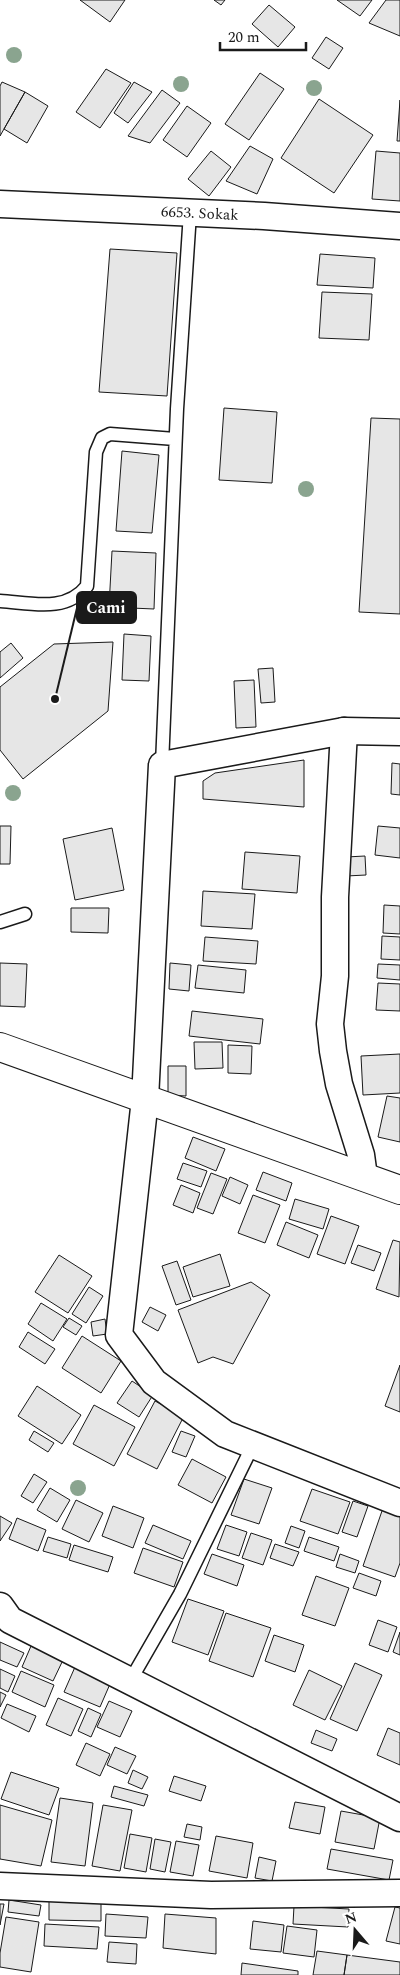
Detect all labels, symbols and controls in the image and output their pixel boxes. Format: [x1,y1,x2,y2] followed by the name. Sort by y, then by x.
[220,20,306,52] scale bar
[228,26,260,49] text: 20 m
[160,200,239,226] street label: 6653. Sokak
[77,592,136,623] callout: Cami
[86,596,126,620] text: Cami
[330,1905,380,1955] north arrow
[342,1906,360,1930] text: N

